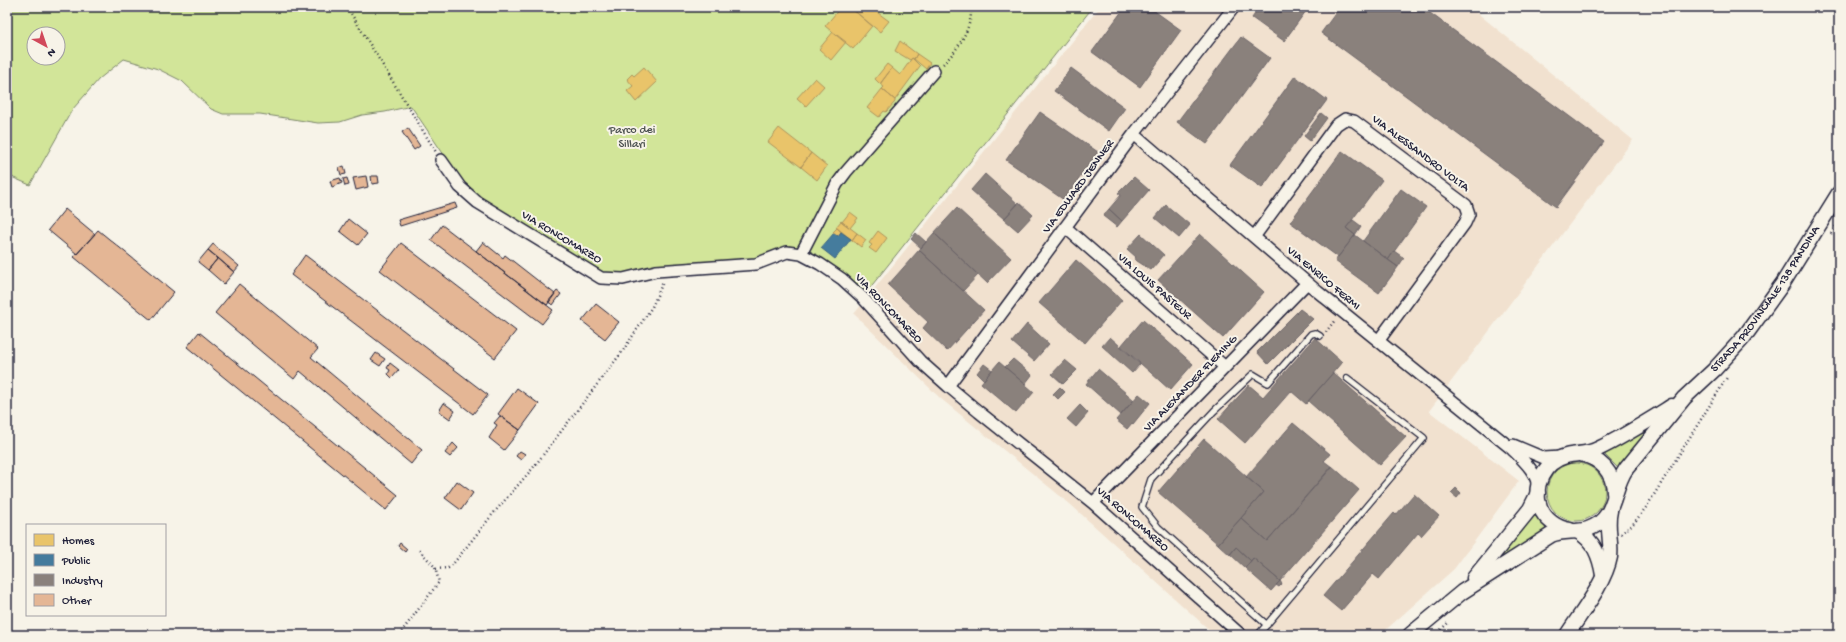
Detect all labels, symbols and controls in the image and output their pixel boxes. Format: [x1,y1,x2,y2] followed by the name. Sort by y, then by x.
[26,26,66,66] north arrow
[45,45,58,59] text: N
[1368,112,1472,196] street label: VIA ALESSANDRO VOLTA
[608,124,656,152] park label: Parco dei Sillari
[1040,137,1118,237] street label: VIA EDWARD JENNER
[517,208,604,267] street label: VIA RONCOMARZO
[1708,223,1824,376] street label: STRADA PROVINCIALE 138 PANDINA
[1283,244,1363,314] street label: VIA ENRICO FERMI
[1113,250,1195,324] street label: VIA LOUIS PASTEUR
[851,271,925,347] street label: VIA RONCOMARZO
[1141,333,1241,436] street label: VIA ALEXANDER FLEMING
[1092,484,1171,555] street label: VIA RONCOMARZO
[26,524,166,616] legend
[62,535,95,549] text: Homes
[61,555,91,569] text: Public
[62,575,103,589] text: Industry
[62,595,93,609] text: Other

